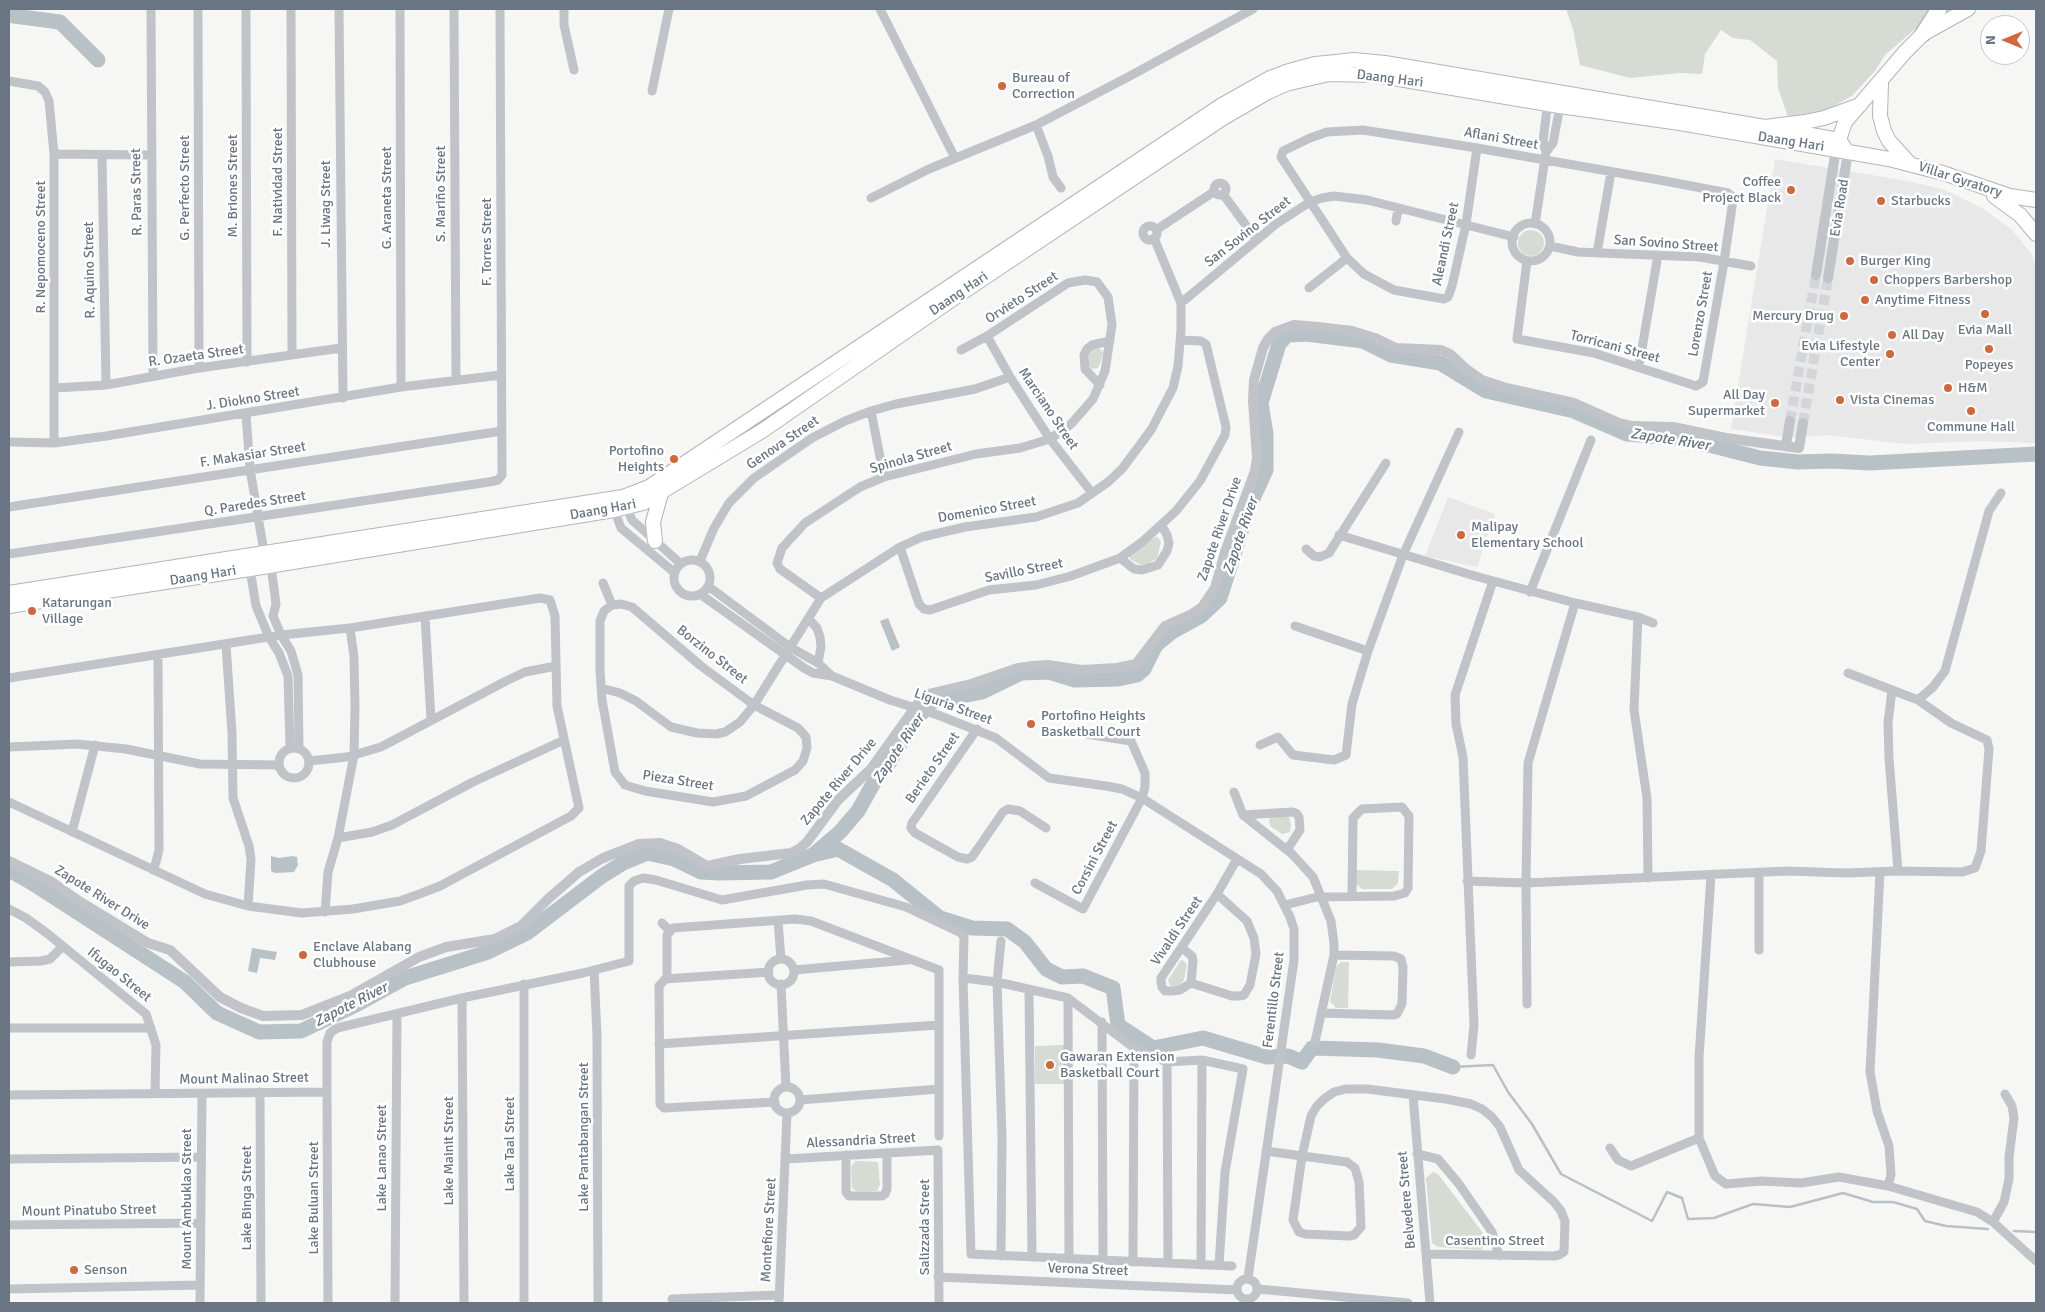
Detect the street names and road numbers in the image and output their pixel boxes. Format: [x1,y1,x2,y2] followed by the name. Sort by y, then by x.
[1356,67,1424,91] street label: Daang Hari
[1463,124,1539,154] street label: Aflani Street
[270,127,286,237] street label: F. Natividad Street
[1757,128,1825,156] street label: Daang Hari
[225,134,241,238] street label: M. Briones Street
[177,135,193,241] street label: G. Perfecto Street
[433,146,449,242] street label: S. Mariño Street
[379,147,395,249] street label: G. Araneta Street
[128,148,146,236] street label: R. Paras Street
[1916,159,2004,201] street label: Villar Gyratory
[318,160,334,248] street label: J. Liwag Street
[1827,178,1853,238] street label: Evia Road
[33,181,49,313] street label: R. Nepomoceno Street
[1201,193,1295,271] street label: San Sovino Street
[479,198,495,286] street label: F. Torres Street
[1429,201,1463,287] street label: Aleandi Street
[81,221,99,319] street label: R. Aquino Street
[1613,232,1719,256] street label: San Sovino Street
[927,268,991,320] street label: Daang Hari
[982,268,1062,328] street label: Orvieto Street
[1685,270,1717,358] street label: Lorenzo Street
[1568,327,1662,367] street label: Torricani Street
[147,341,245,371] street label: R. Ozaeta Street
[1014,365,1082,453] street label: Marciano Street
[205,383,301,415] street label: J. Diokno Street
[744,413,822,473] street label: Genova Street
[199,438,307,472] street label: F. Makasiar Street
[868,438,954,478] street label: Spinola Street
[1194,475,1246,583] street label: Zapote River Drive
[203,488,307,520] street label: Q. Paredes Street
[937,493,1037,527] street label: Domenico Street
[569,496,637,524] street label: Daang Hari
[983,555,1065,587] street label: Savillo Street
[169,562,237,590] street label: Daang Hari
[673,622,751,688] street label: Borzino Street
[912,685,994,729] street label: Liguria Street
[902,729,964,807] street label: Berieto Street
[798,735,880,829] street label: Zapote River Drive
[641,767,715,795] street label: Pieza Street
[1068,818,1122,898] street label: Corsini Street
[51,862,153,934] street label: Zapote River Drive
[1148,893,1206,969] street label: Vivaldi Street
[84,944,154,1006] street label: Ifugao Street
[1260,951,1288,1049] street label: Ferentillo Street
[576,1062,592,1212] street label: Lake Pantabangan Street
[179,1069,309,1089] street label: Mount Malinao Street
[441,1096,457,1206] street label: Lake Mainit Street
[502,1097,518,1191] street label: Lake Taal Street
[374,1105,390,1211] street label: Lake Lanao Street
[179,1128,195,1270] street label: Mount Ambuklao Street
[806,1130,916,1152] street label: Alessandria Street
[306,1141,322,1255] street label: Lake Buluan Street
[239,1145,255,1251] street label: Lake Binga Street
[1394,1150,1420,1250] street label: Belvedere Street
[758,1177,780,1283] street label: Montefiore Street
[917,1179,933,1275] street label: Salizzada Street
[21,1201,157,1221] street label: Mount Pinatubo Street
[1445,1233,1545,1249] street label: Casentino Street
[1047,1260,1129,1280] street label: Verona Street

